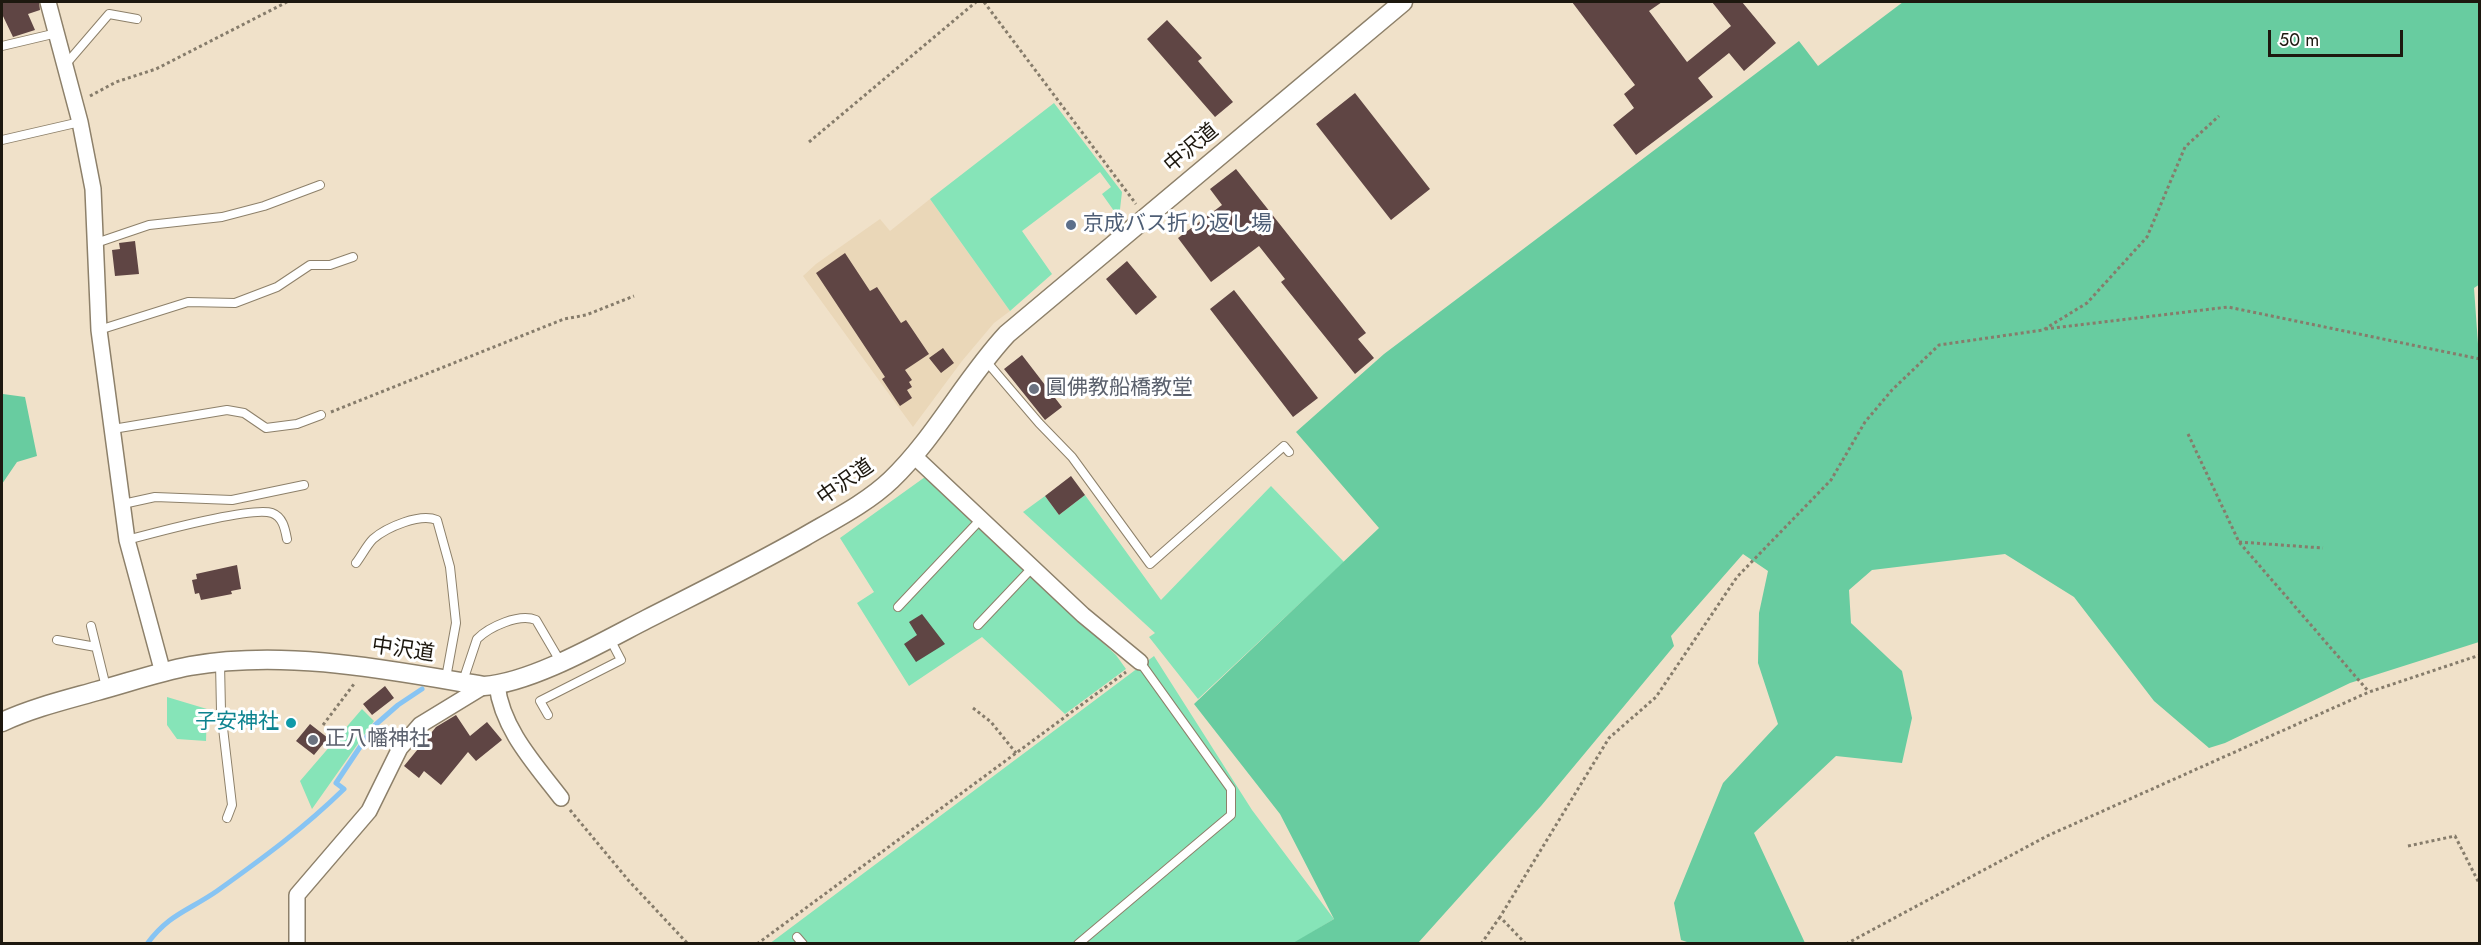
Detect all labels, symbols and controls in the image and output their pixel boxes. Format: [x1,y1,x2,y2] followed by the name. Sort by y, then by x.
[2271,18,2406,56] scale bar
[2279,27,2319,53] text: 50 m
[1160,119,1224,179] street label: 中沢道
[1083,212,1272,238] place label: 京成バス折り返し場
[1064,218,1078,232] marker: 京成バス折り返し場
[1046,376,1193,402] place label: 圓佛教船橋教堂
[1027,382,1041,396] marker: 圓佛教船橋教堂
[813,455,879,511] street label: 中沢道
[370,634,436,668] street label: 中沢道
[195,710,279,736] place label: 子安神社
[284,716,298,730] marker: 子安神社
[325,727,430,753] place label: 正八幡神社
[306,733,320,747] marker: 正八幡神社

